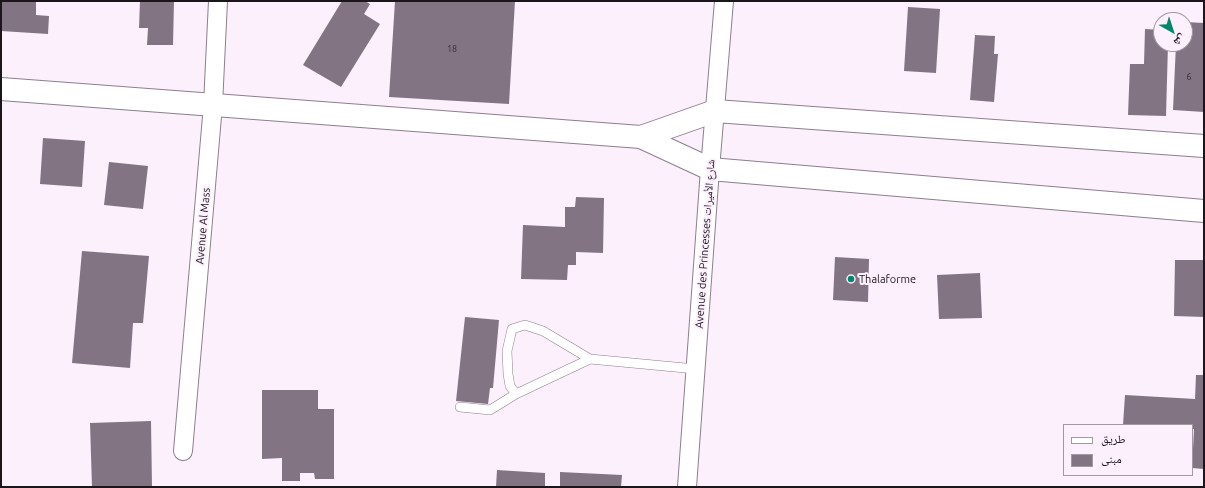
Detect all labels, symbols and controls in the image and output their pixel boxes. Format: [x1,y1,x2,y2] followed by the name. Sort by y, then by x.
[1153,12,1193,52] north arrow
[1172,32,1188,49] text: ش
[447,44,457,54] house number: 18
[1186,72,1192,82] house number: 6
[693,159,717,329] street label: Avenue des Princesses شارع الأميرات
[193,187,213,265] street label: Avenue Al Mass
[859,272,916,286] place label: Thalaforme
[846,274,856,284] marker: Thalaforme
[1063,424,1193,476] legend
[1101,432,1126,445] text: طريق
[1101,452,1122,465] text: مبنى

